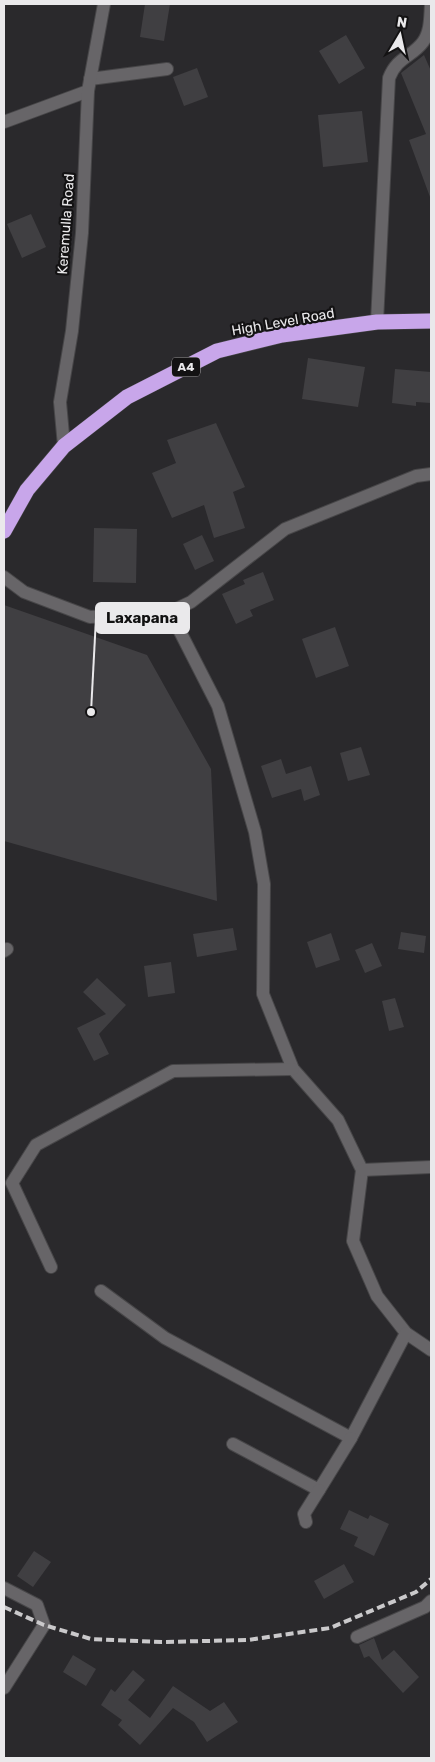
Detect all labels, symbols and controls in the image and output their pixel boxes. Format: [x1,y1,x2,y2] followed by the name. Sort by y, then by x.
[375,10,425,60] north arrow
[396,13,408,32] text: N
[54,173,78,275] street label: Keremulla Road
[230,305,336,339] street label: High Level Road
[172,358,200,377] road number: A4
[96,603,189,633] callout: Laxapana
[106,609,178,627] text: Laxapana

